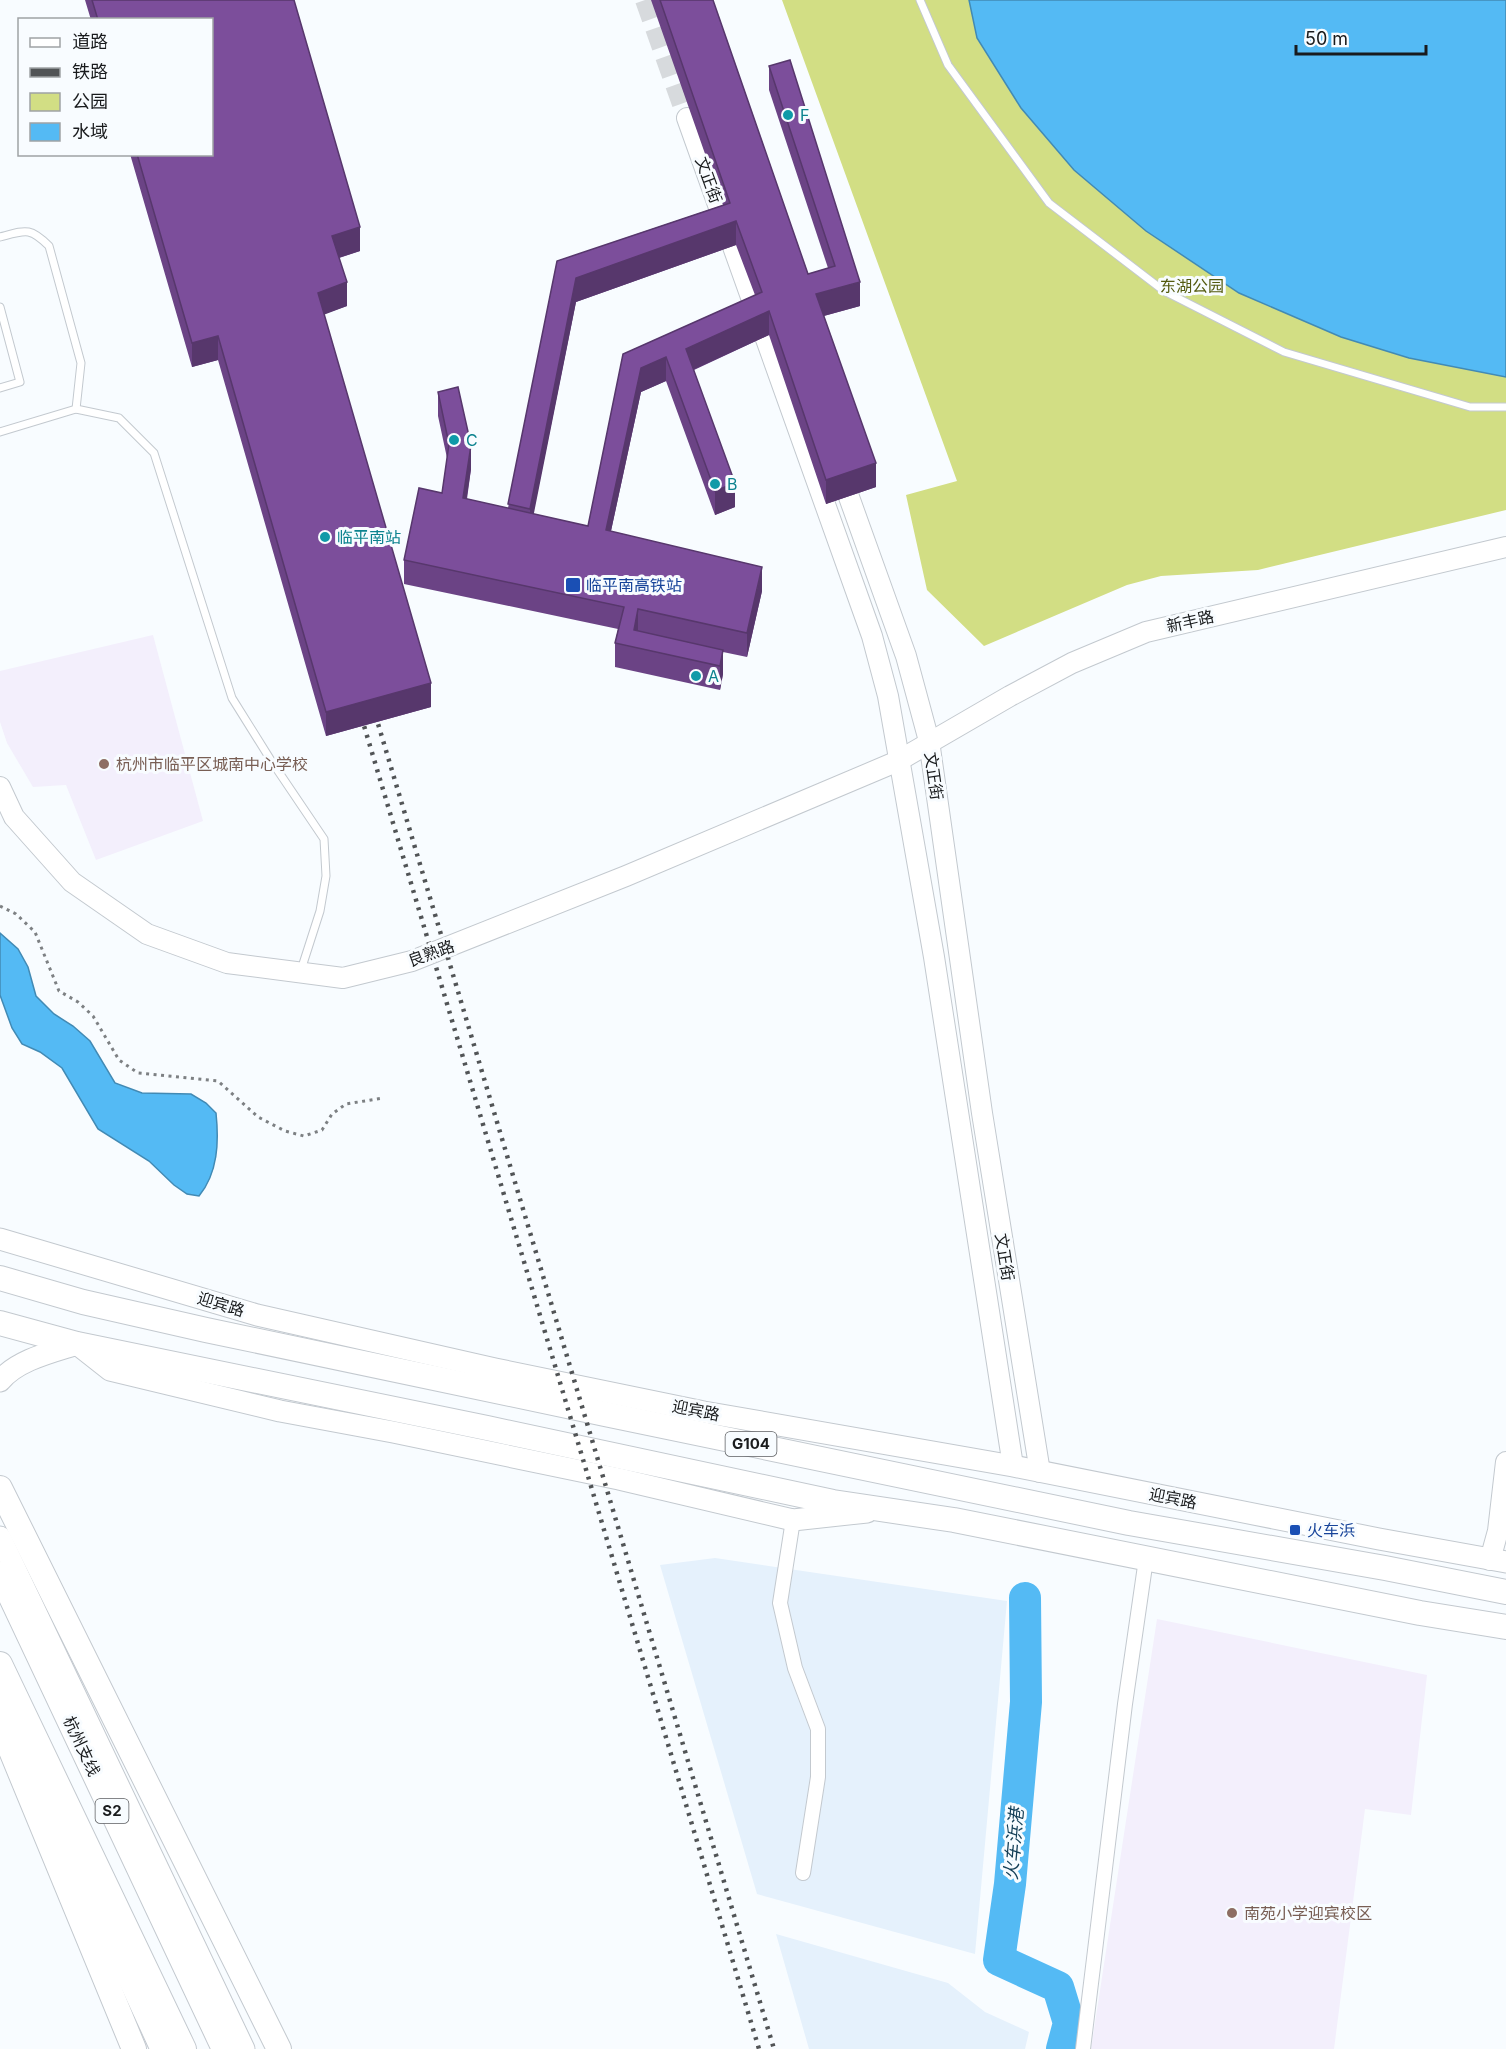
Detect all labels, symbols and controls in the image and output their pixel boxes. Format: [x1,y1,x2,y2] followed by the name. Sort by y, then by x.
[18,18,213,156] legend
[1296,18,1426,56] scale bar
[1305,28,1348,49] text: 50 m
[72,31,108,52] text: 道路
[72,61,108,82] text: 铁路
[72,91,108,112] text: 公园
[800,105,809,125] place label: F
[781,108,795,122] marker: F
[72,121,108,142] text: 水域
[691,154,727,206] street label: 文正街
[1160,276,1224,296] park label: 东湖公园
[466,430,478,450] place label: C
[447,433,461,447] marker: C
[727,474,737,494] place label: B
[708,477,722,491] marker: B
[337,527,401,547] place label: 临平南站
[318,530,332,544] marker: 临平南站
[586,575,682,595] place label: 临平南高铁站
[564,576,582,594] marker: 临平南高铁站
[1164,606,1216,636] street label: 新丰路
[708,666,719,686] place label: A
[689,669,703,683] marker: A
[921,751,947,801] street label: 文正街
[116,754,308,774] place label: 杭州市临平区城南中心学校
[97,757,111,771] marker: 杭州市临平区城南中心学校
[405,935,457,971] street label: 良熟路
[991,1232,1019,1282] street label: 文正街
[195,1287,247,1321] street label: 迎宾路
[671,1396,721,1424] street label: 迎宾路
[726,1432,777,1456] road number: G104
[1148,1484,1198,1512] street label: 迎宾路
[1307,1520,1355,1540] place label: 火车浜
[1288,1523,1302,1537] marker: 火车浜
[59,1713,105,1779] street label: 杭州支线
[96,1799,128,1823] road number: S2
[1000,1804,1027,1881] water label: 火车浜港
[1244,1903,1372,1923] place label: 南苑小学迎宾校区
[1225,1906,1239,1920] marker: 南苑小学迎宾校区

